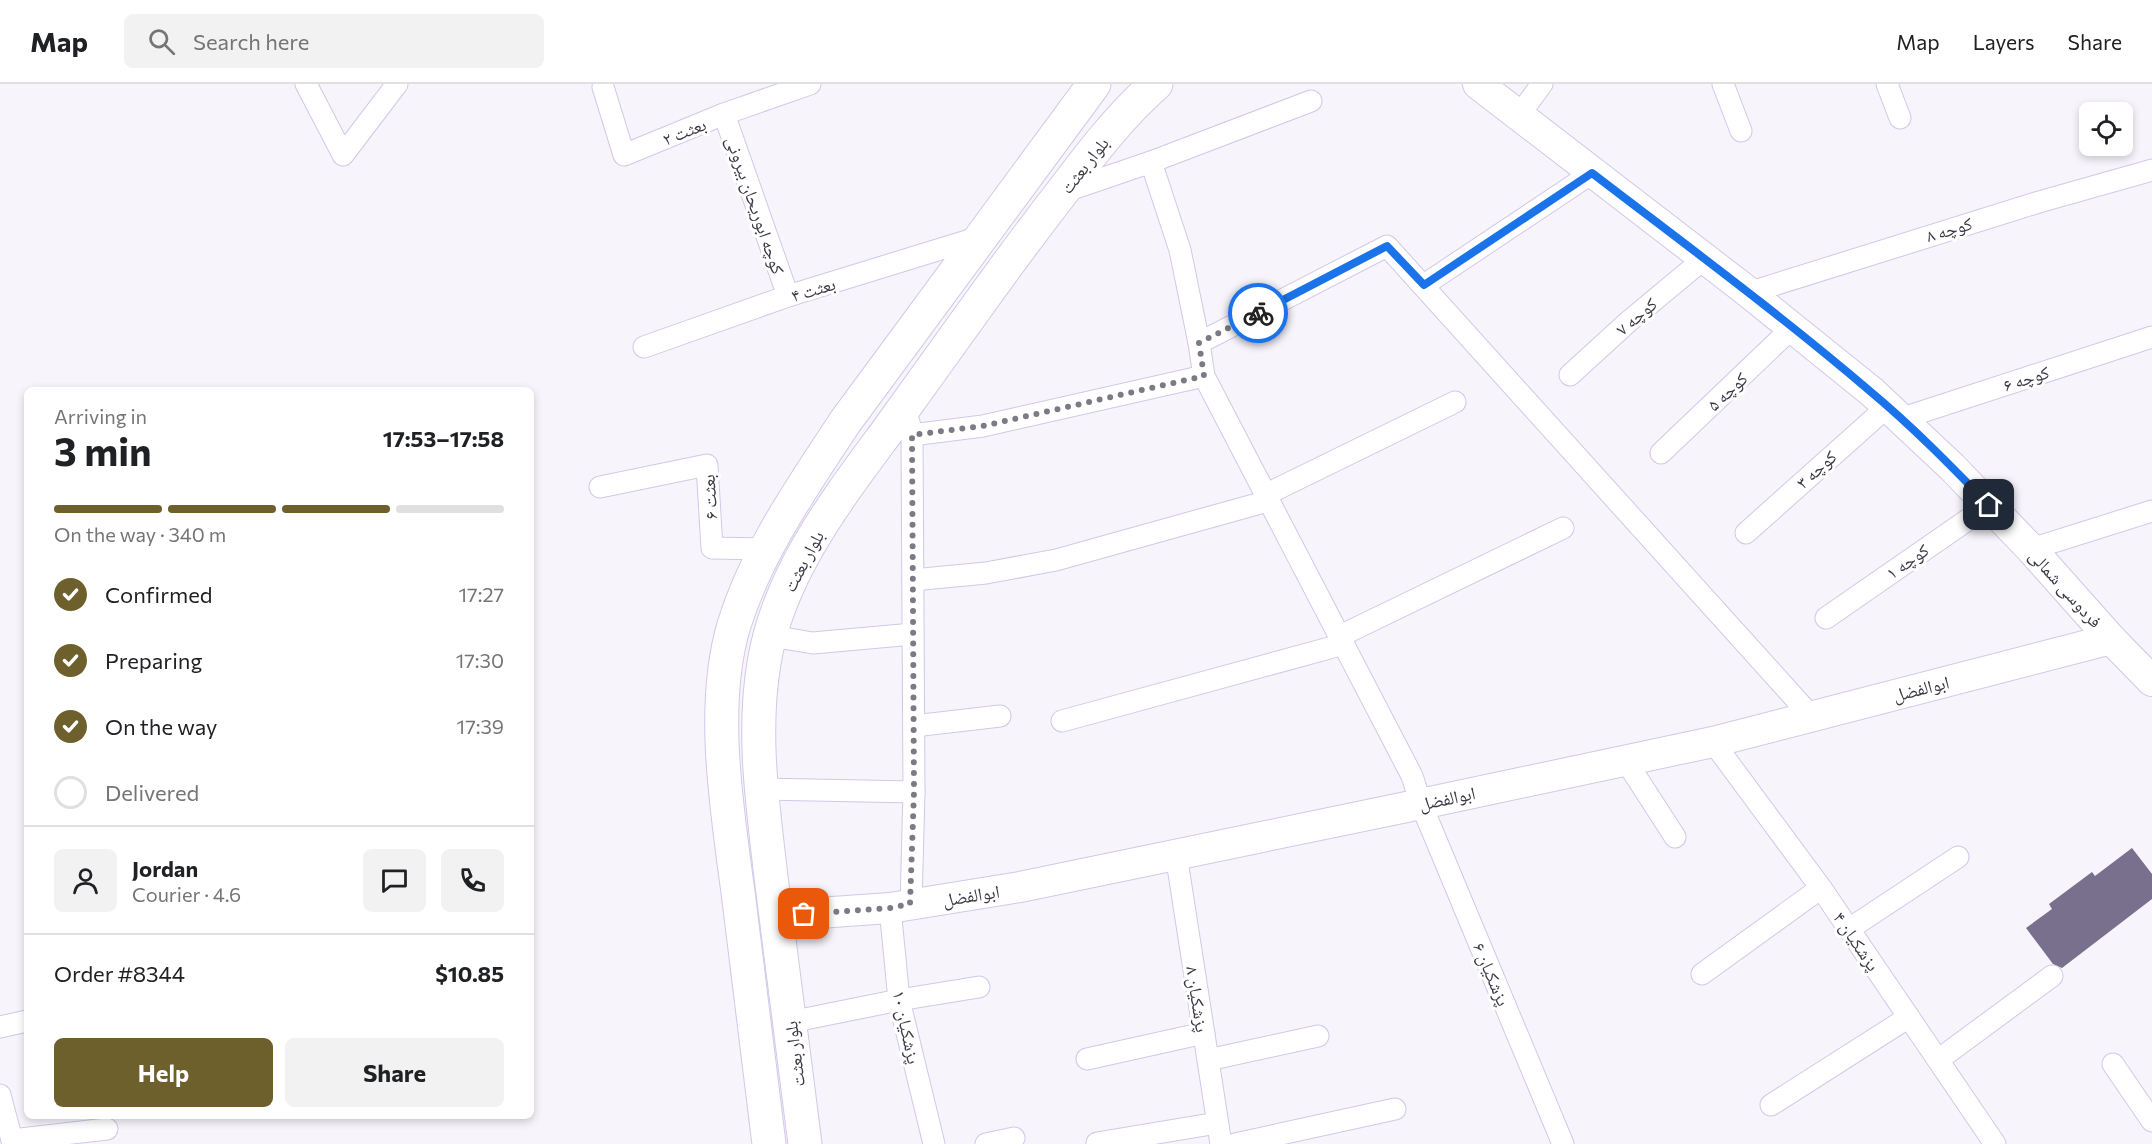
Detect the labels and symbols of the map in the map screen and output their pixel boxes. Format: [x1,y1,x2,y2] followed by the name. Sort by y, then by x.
[659,112,709,150] street label: بعثت ۲
[1055,132,1113,198] street label: بلوار بعثت
[721,133,790,278] street label: کوچه ابوریحان بیرونی
[1923,211,1975,247] street label: کوچه ۸
[788,272,838,307] street label: بعثت ۴
[1228,283,1288,343] courier
[1611,292,1662,340] street label: کوچه ۷
[2000,360,2052,396] street label: کوچه ۶
[1702,367,1753,416] street label: کوچه ۵
[1791,445,1842,493] street label: کوچه ۳
[696,474,722,520] street label: بعثت ۶
[1963,479,2014,530] pin
[778,527,829,596] street label: بلوار بعثت
[1881,538,1933,584] street label: کوچه ۱
[2024,544,2107,633] street label: فردوسی شمالی
[1891,670,1952,707] street label: ابوالفضل
[1417,781,1478,816] street label: ابوالفضل
[941,880,1001,911] street label: ابوالفضل
[778,888,829,939] pin
[1828,907,1885,975] street label: پزشکیان ۴
[1468,939,1515,1009] street label: پزشکیان ۶
[1181,964,1214,1034] street label: پزشکیان ۸
[887,988,926,1066] street label: پزشکیان ۱۰
[779,1020,809,1088] street label: بلوار بعثت

